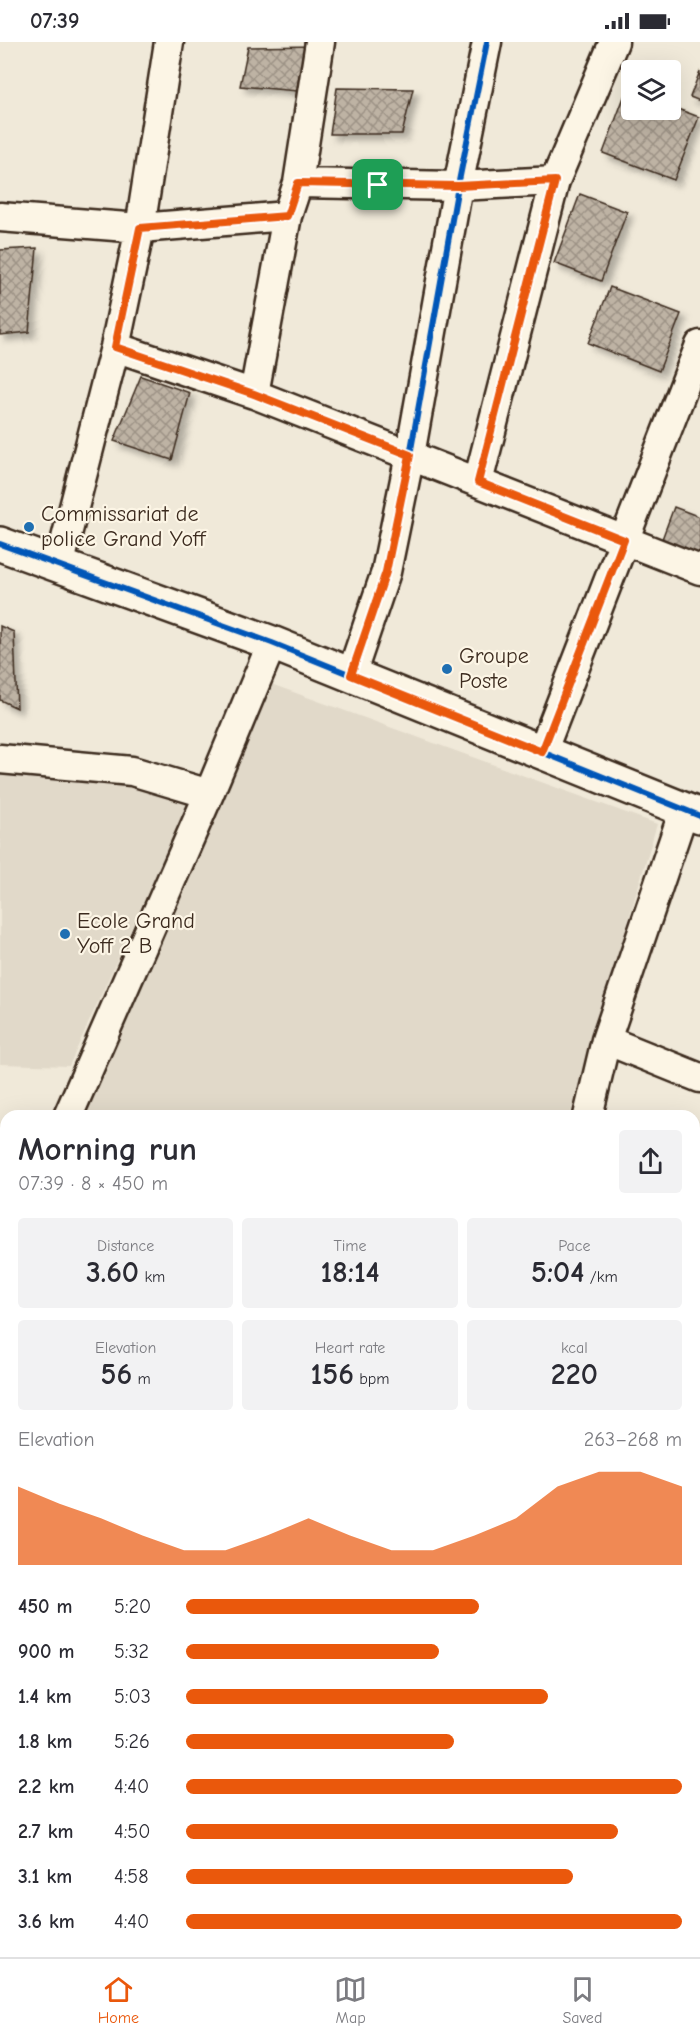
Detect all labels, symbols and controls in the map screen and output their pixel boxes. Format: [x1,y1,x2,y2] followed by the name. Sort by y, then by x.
[30,8,79,34] text: 07:39
[621,60,681,120] map controls
[621,60,681,120] button: layers
[352,159,403,210] pin
[361,168,394,201] icon: arrive
[41,501,207,552] place label: Commissariat de police Grand Yoff
[22,520,36,534] marker: Commissariat de police Grand Yoff
[459,643,529,694] place label: Groupe Poste
[440,662,454,676] marker: Groupe Poste
[77,908,195,959] place label: Ecole Grand Yoff 2 B
[58,927,72,941] marker: Ecole Grand Yoff 2 B
[18,1130,197,1168] text: Morning run
[619,1130,682,1193] button: share
[18,1172,168,1195] text: 07:39 · 8 × 450 m
[97,1237,154,1255] text: Distance
[333,1237,367,1255] text: Time
[558,1237,590,1255] text: Pace
[86,1255,139,1290] text: 3.60
[321,1255,379,1290] text: 18:14
[531,1255,584,1290] text: 5:04
[139,1268,165,1286] text: km
[584,1268,618,1286] text: /km
[95,1339,156,1357] text: Elevation
[315,1339,385,1357] text: Heart rate
[561,1339,588,1357] text: kcal
[101,1357,132,1392] text: 56
[310,1357,354,1392] text: 156
[551,1357,598,1392] text: 220
[132,1370,151,1388] text: m
[354,1370,390,1388] text: bpm
[18,1428,95,1451] text: Elevation
[584,1428,682,1451] text: 263–268 m
[18,1595,72,1618] text: 450 m
[114,1595,151,1618] text: 5:20
[18,1640,74,1663] text: 900 m
[114,1640,149,1663] text: 5:32
[18,1685,72,1708] text: 1.4 km
[114,1685,151,1708] text: 5:03
[18,1730,73,1753] text: 1.8 km
[114,1730,150,1753] text: 5:26
[18,1775,74,1798] text: 2.2 km
[114,1775,149,1798] text: 4:40
[18,1820,73,1843] text: 2.7 km
[114,1820,150,1843] text: 4:50
[18,1865,72,1888] text: 3.1 km
[114,1865,148,1888] text: 4:58
[18,1910,75,1933] text: 3.6 km
[114,1910,149,1933] text: 4:40
[98,1973,139,2027] tab: Home
[334,1973,367,2027] tab: Map
[562,1973,602,2027] tab: Saved

